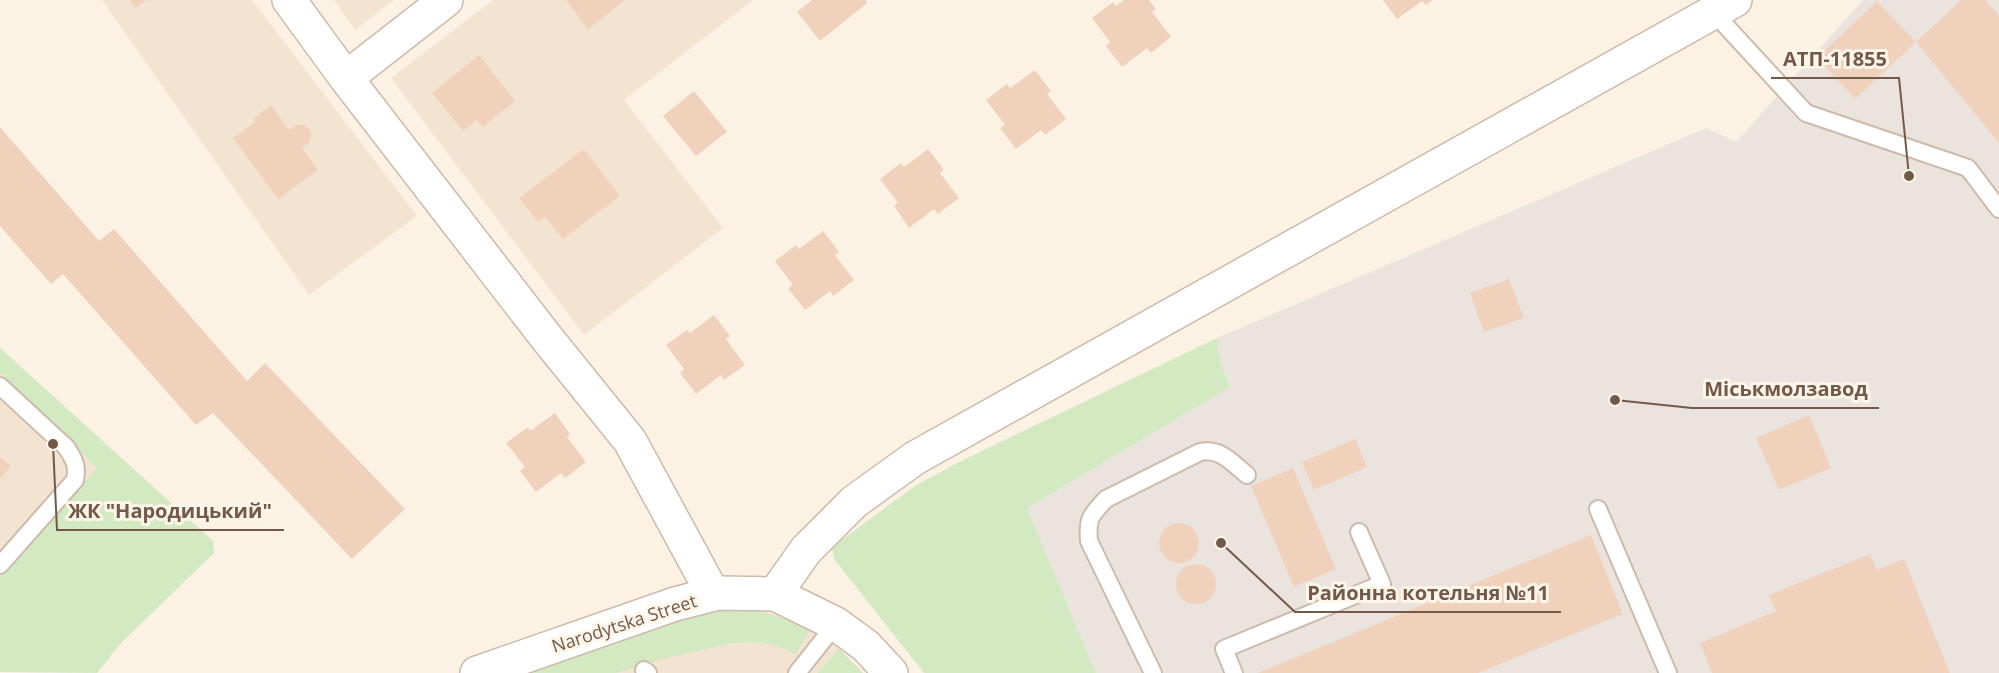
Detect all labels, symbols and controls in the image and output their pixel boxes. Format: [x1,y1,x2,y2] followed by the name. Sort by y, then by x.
[1771,40,1899,78] callout: АТП-11855
[1783,45,1887,72] text: АТП-11855
[1692,370,1879,408] callout: Міськмолзавод
[1704,375,1868,402] text: Міськмолзавод
[57,492,284,530] callout: ЖК "Народицький"
[68,497,272,524] text: ЖК "Народицький"
[1295,574,1561,612] callout: Районна котельня №11
[1307,579,1549,606] text: Районна котельня №11
[548,588,700,658] street label: Narodytska Street

